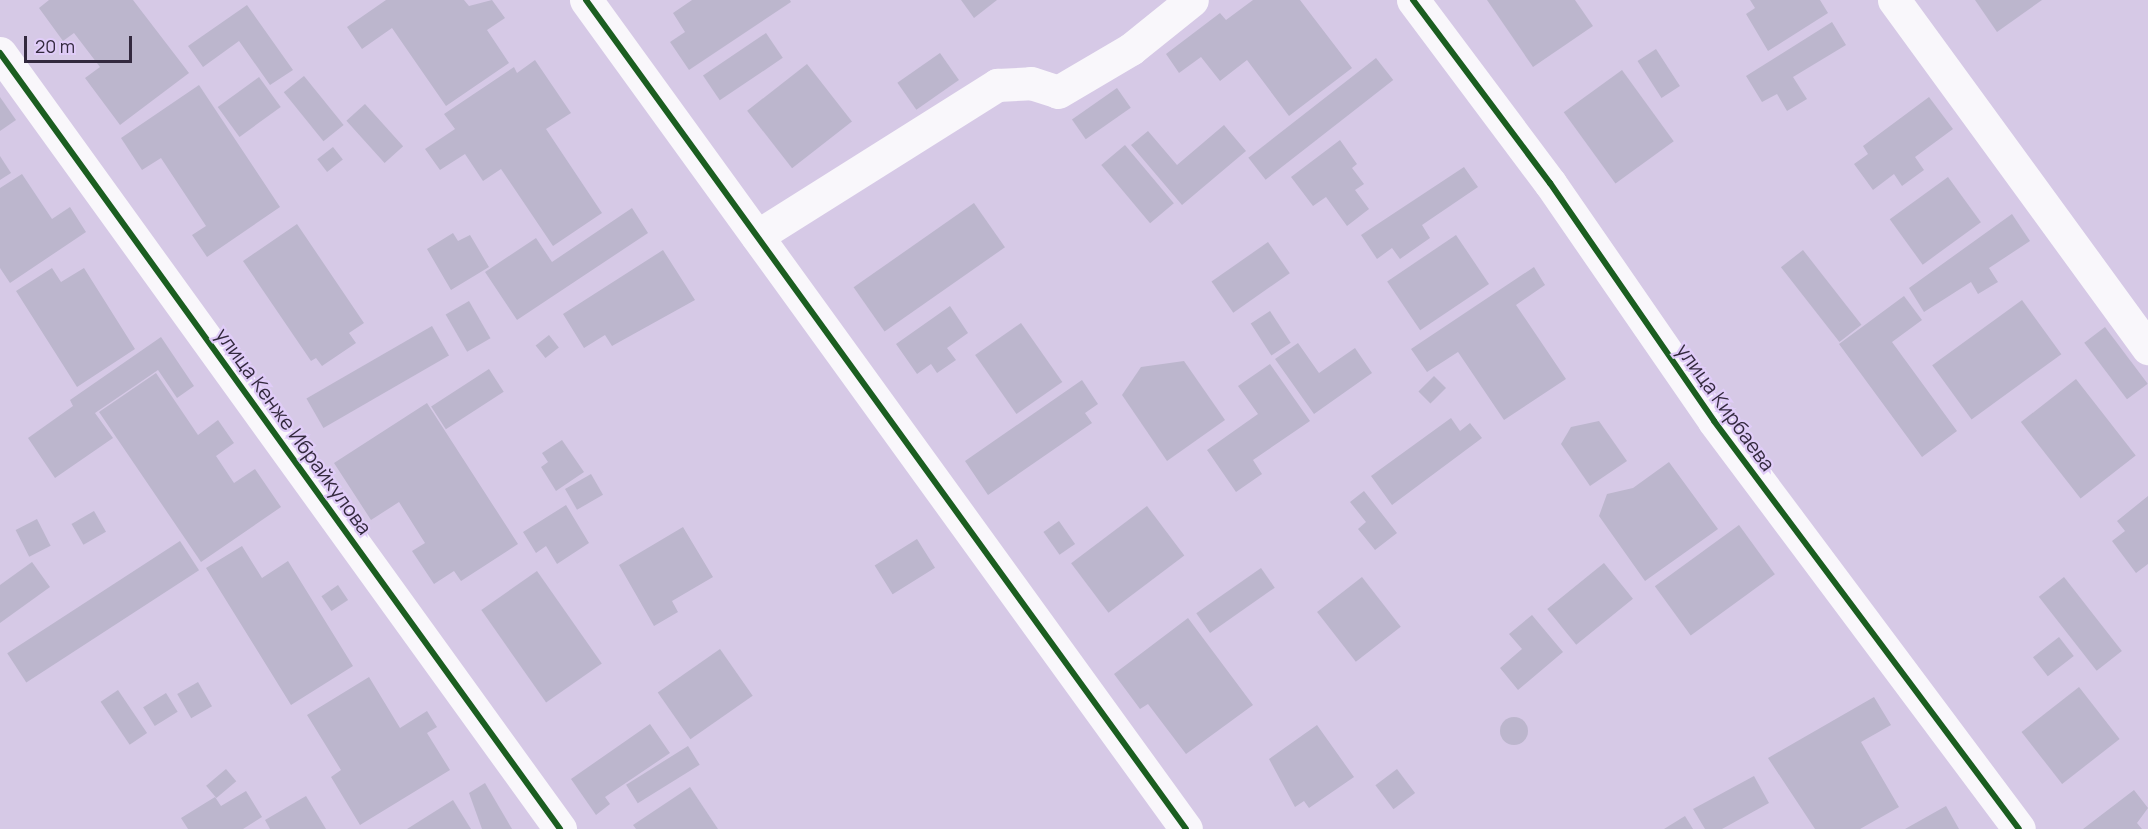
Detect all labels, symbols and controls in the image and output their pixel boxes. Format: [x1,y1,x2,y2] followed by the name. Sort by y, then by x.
[27,24,135,62] scale bar
[35,34,75,58] text: 20 m
[211,323,377,539] street label: улица Кенже Ибрайкулова
[1672,339,1780,475] street label: улица Кирбаева

